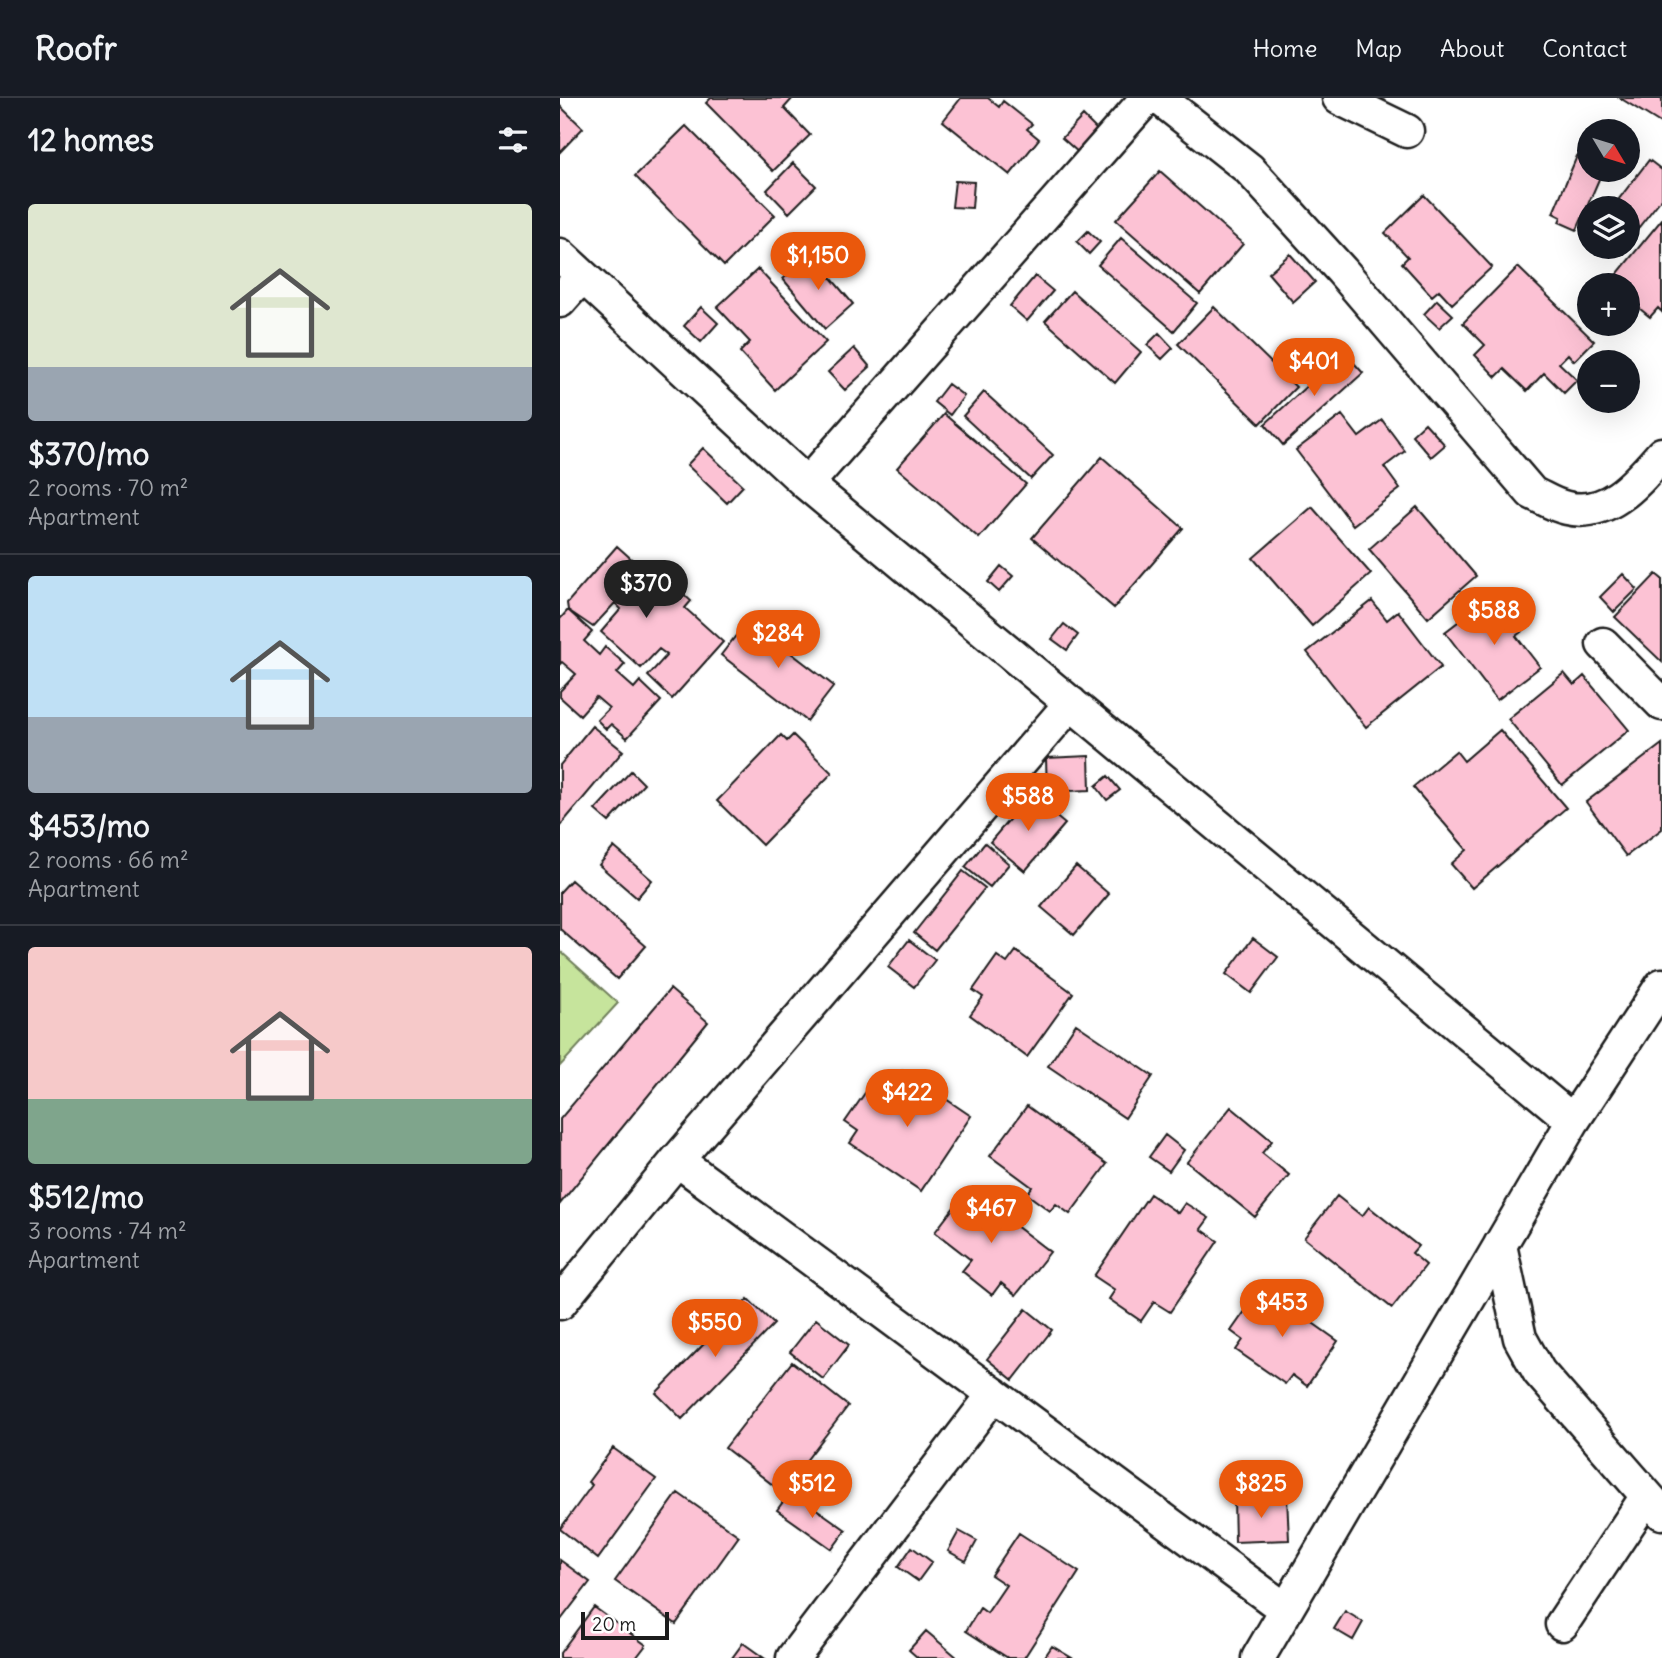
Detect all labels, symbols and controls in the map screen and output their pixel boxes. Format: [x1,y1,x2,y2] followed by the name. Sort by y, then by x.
[35,27,117,69] text: Roofr
[1253,33,1317,63] text: Home
[1355,33,1402,63] text: Map
[1440,33,1504,63] text: About
[1542,33,1627,63] text: Contact
[1577,119,1640,182] north arrow
[1577,119,1640,413] map controls
[28,121,154,159] text: 12 homes
[494,121,532,159] icon: filters
[1577,196,1640,259] button: layers
[761,232,875,292] pin: $1,150
[787,240,849,269] text: $1,150
[217,250,343,376] icon: home
[1577,273,1640,336] button: +
[1273,338,1355,398] pin: $401
[1289,346,1339,375] text: $401
[1577,350,1640,413] button: −
[28,435,149,473] text: $370/mo
[28,473,188,502] text: 2 rooms · 70 m²
[28,502,140,531] text: Apartment
[605,560,687,620] pin: $370
[620,568,672,597] text: $370
[1453,588,1535,647] pin: $588
[1468,595,1520,624] text: $588
[737,610,819,670] pin: $284
[752,618,804,647] text: $284
[217,622,343,748] icon: home
[987,774,1069,833] pin: $588
[1002,781,1054,810] text: $588
[28,807,150,845] text: $453/mo
[28,845,189,874] text: 2 rooms · 66 m²
[28,874,140,903] text: Apartment
[217,993,343,1119] icon: home
[866,1070,948,1129] pin: $422
[881,1077,933,1106] text: $422
[28,1178,144,1216] text: $512/mo
[950,1186,1032,1245] pin: $467
[966,1193,1016,1222] text: $467
[28,1216,187,1245] text: 3 rooms · 74 m²
[28,1245,140,1274] text: Apartment
[1241,1280,1323,1339] pin: $453
[1256,1287,1308,1316] text: $453
[674,1300,756,1359] pin: $550
[688,1307,742,1336] text: $550
[771,1460,853,1520] pin: $512
[1220,1460,1302,1520] pin: $825
[788,1468,836,1497] text: $512
[1235,1468,1287,1497] text: $825
[581,1609,668,1641] scale bar
[592,1612,636,1636] text: 20 m

